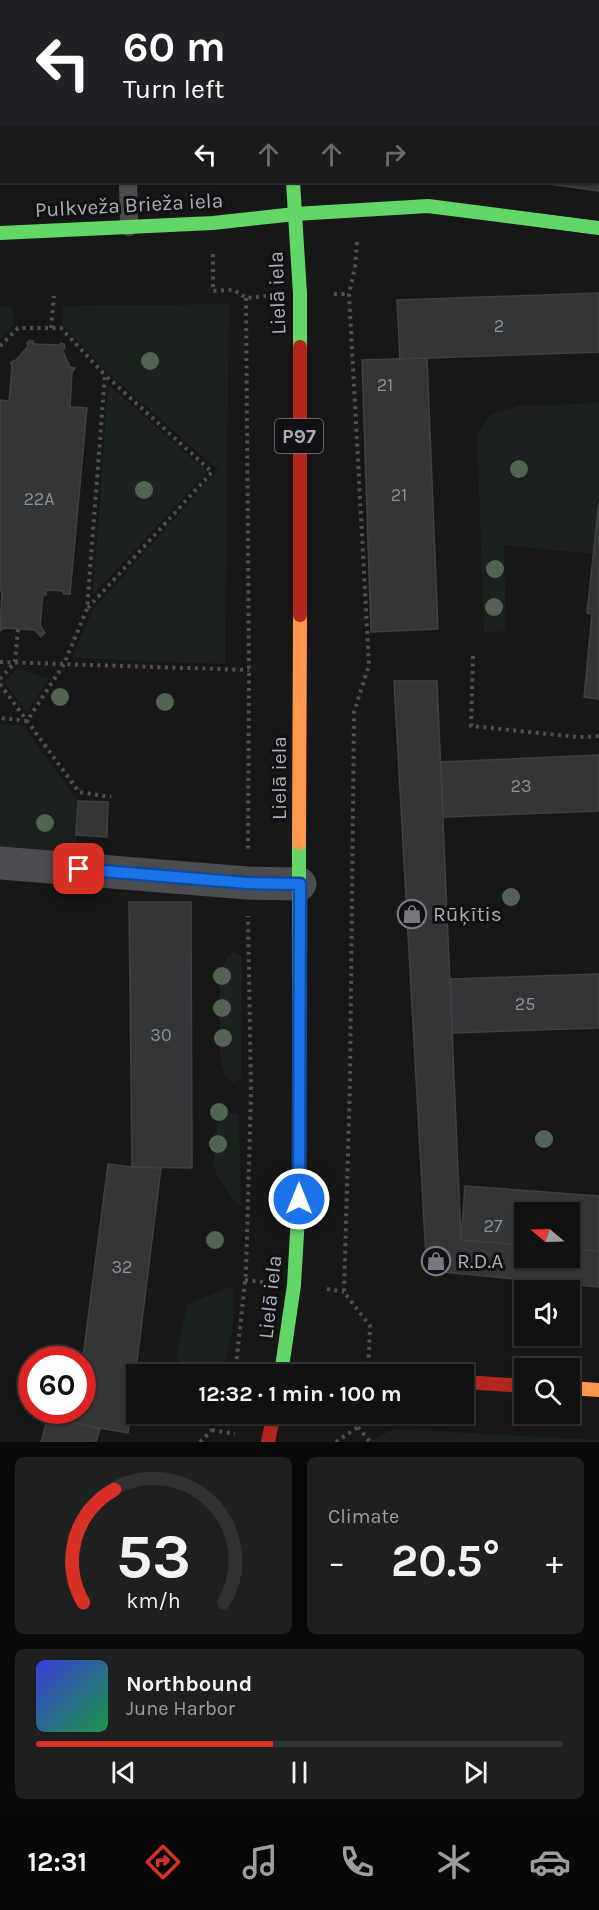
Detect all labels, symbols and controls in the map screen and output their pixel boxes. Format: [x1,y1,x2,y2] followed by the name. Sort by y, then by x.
[123,22,226,72] text: 60 m
[24,24,102,102] icon: left
[123,73,224,105] text: Turn left
[189,138,222,171] icon: left
[252,138,285,171] icon: ahead
[315,138,348,171] icon: ahead
[378,138,411,171] icon: right
[34,188,224,222] street label: Pulkveža Brieža iela
[264,251,290,335] street label: Lielā iela
[494,315,504,337] house number: 2
[377,374,393,396] house number: 21
[275,419,323,453] road number: P97
[391,484,407,506] house number: 21
[23,488,55,510] house number: 22A
[267,736,291,820] street label: Lielā iela
[510,775,532,797] house number: 23
[53,843,104,894] pin
[62,852,95,885] icon: arrive
[396,898,428,930] shop icon: Rūķītis
[433,902,502,926] place label: Rūķītis
[515,993,535,1015] house number: 25
[150,1024,172,1046] house number: 30
[267,1167,331,1231] position arrow
[514,1202,580,1268] north arrow
[514,1202,580,1424] map controls
[484,1215,503,1237] house number: 27
[420,1245,452,1277] shop icon: R.D.A
[457,1249,503,1273] place label: R.D.A
[254,1254,286,1340] street label: Lielā iela
[111,1256,133,1278] house number: 32
[514,1280,580,1346] button: sound
[18,1346,96,1424] speed limit sign: 60
[514,1358,580,1424] button: search
[198,1381,402,1407] text: 12:32 · 1 min · 100 m
[328,1505,399,1528] text: Climate
[116,1520,191,1593] text: 53
[391,1535,500,1587] text: 20.5°
[328,1543,345,1581] text: −
[546,1543,563,1581] text: +
[126,1588,181,1613] text: km/h
[126,1671,252,1697] text: Northbound
[126,1697,235,1720] text: June Harbor
[107,1756,140,1789] icon: previous
[283,1756,316,1789] icon: pause
[459,1756,492,1789] icon: next
[142,1841,184,1883] icon: directions
[239,1841,281,1883] icon: music
[336,1841,378,1883] icon: phone
[433,1841,475,1883] icon: climate
[529,1841,571,1883] icon: car
[27,1846,87,1878] text: 12:31

